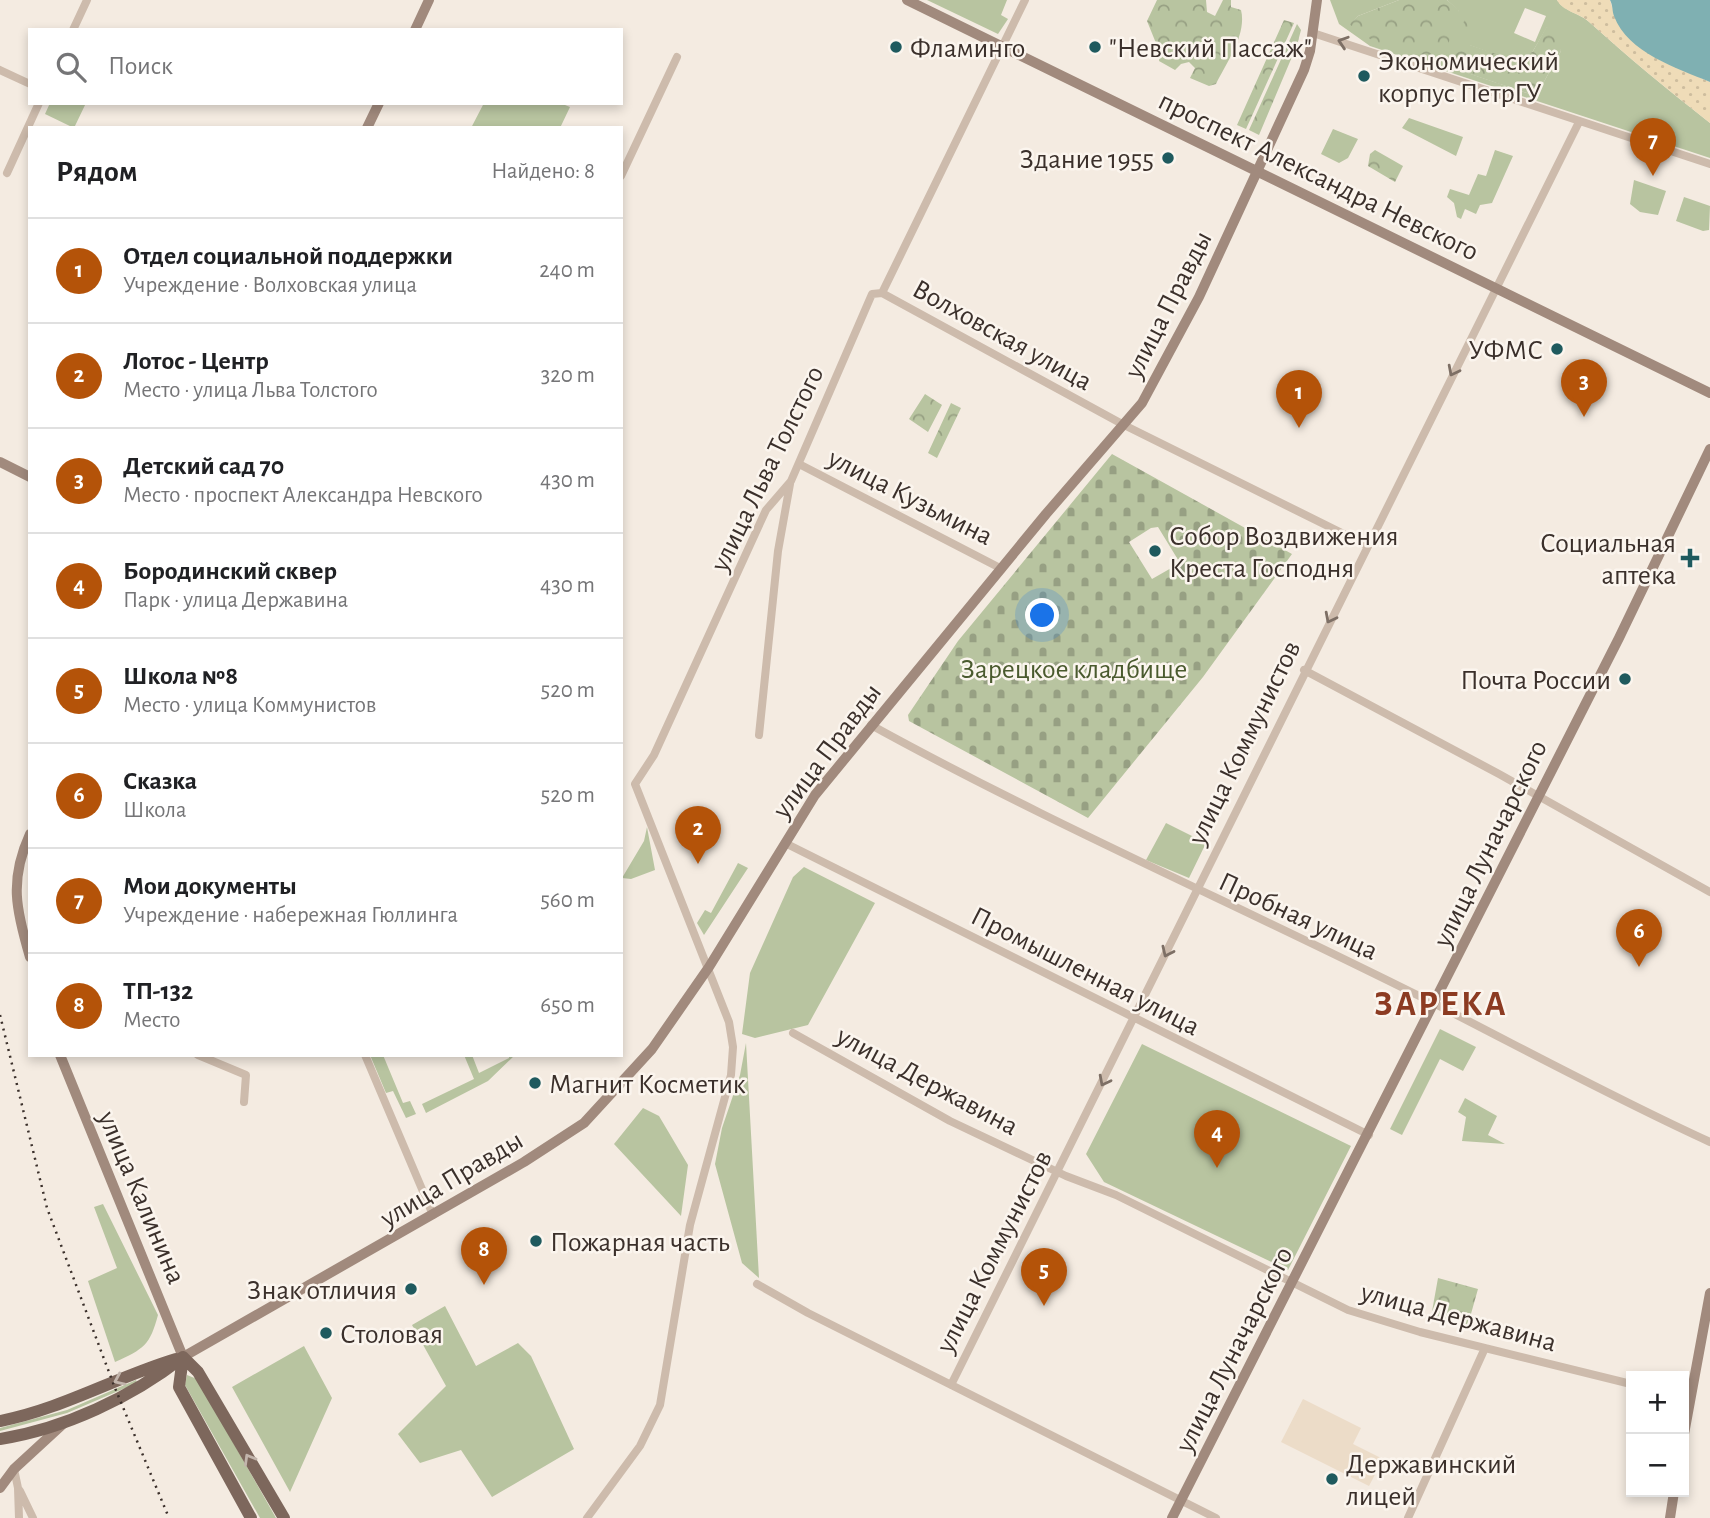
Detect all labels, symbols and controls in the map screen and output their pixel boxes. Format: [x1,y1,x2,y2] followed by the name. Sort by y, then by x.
[28,28,623,105] search box
[910,35,1025,63] place label: Фламинго
[1109,35,1312,63] place label: "Невский Пассаж"
[1337,36,1350,50] one-way arrow
[888,39,904,55] marker: Фламинго
[1087,39,1103,55] marker: "Невский Пассаж"
[52,48,90,86] icon: search
[1378,48,1559,108] place label: Экономический корпус ПетрГУ
[108,53,173,79] text: Поиск
[1356,68,1372,84] marker: Экономический корпус ПетрГУ
[1154,87,1482,267] street label: проспект Александра Невского
[1630,118,1676,176] pin: 7
[1020,146,1154,174] place label: Здание 1955
[1160,150,1176,166] marker: Здание 1955
[56,157,138,187] text: Рядом
[491,160,595,183] text: Найдено: 8
[1119,227,1218,384] street label: улица Правды
[123,243,453,269] text: Отдел социальной поддержки
[75,259,83,282] text: 1
[539,259,595,282] text: 240 m
[123,274,417,297] text: Учреждение · Волховская улица
[908,275,1097,397] street label: Волховская улица
[1468,337,1543,365] place label: УФМС
[1549,341,1565,357] marker: УФМС
[123,348,269,374] text: Лотос - Центр
[1561,359,1607,417] pin: 3
[706,362,830,577] street label: улица Льва Толстого
[74,364,84,387] text: 2
[541,364,595,387] text: 320 m
[1448,364,1462,376] one-way arrow
[1276,370,1322,428] pin: 1
[123,379,378,402] text: Место · улица Льва Толстого
[822,444,997,551] street label: улица Кузьмина
[123,453,284,479] text: Детский сад 70
[74,469,84,492] text: 3
[540,469,595,492] text: 430 m
[123,484,483,507] text: Место · проспект Александра Невского
[1169,523,1399,583] place label: Собор Воздвижения Креста Господня
[1540,530,1676,590] place label: Социальная аптека
[1147,543,1163,559] marker: Собор Воздвижения Креста Господня
[1682,550,1698,566] marker: Социальная аптека
[123,558,337,584] text: Бородинский сквер
[73,574,85,597] text: 4
[540,574,595,597] text: 430 m
[123,589,348,612] text: Парк · улица Державина
[1025,598,1059,632] your location
[1324,611,1338,623] one-way arrow
[1183,637,1306,850] street label: улица Коммунистов
[961,656,1187,684] park label: Зарецкое кладбище
[123,663,238,689] text: Школа №8
[1460,667,1611,695] place label: Почта России
[1617,671,1633,687] marker: Почта России
[74,679,84,702] text: 5
[541,679,595,702] text: 520 m
[767,679,887,825] street label: улица Правды
[123,694,376,717] text: Место · улица Коммунистов
[1428,736,1553,953] street label: улица Луначарского
[123,768,197,794] text: Сказка
[73,784,85,807] text: 6
[541,784,595,807] text: 520 m
[123,799,187,822] text: Школа
[675,806,721,864] pin: 2
[1214,868,1382,966] street label: Пробная улица
[123,873,297,899] text: Мои документы
[74,889,84,912] text: 7
[540,889,595,912] text: 560 m
[966,902,1204,1042] street label: Промышленная улица
[123,904,458,927] text: Учреждение · набережная Гюллинга
[1616,909,1662,967] pin: 6
[1161,945,1175,957] one-way arrow
[123,978,193,1004] text: ТП-132
[1374,987,1508,1022] district label: ЗАРЕКА
[73,994,85,1017] text: 8
[540,994,595,1017] text: 650 m
[123,1009,180,1032] text: Место
[831,1022,1023,1141] street label: улица Державина
[549,1071,746,1099] place label: Магнит Косметик
[1098,1074,1112,1086] one-way arrow
[527,1075,543,1091] marker: Магнит Косметик
[92,1106,190,1288] street label: улица Калинина
[1194,1110,1240,1168] pin: 4
[375,1126,528,1234] street label: улица Правды
[931,1146,1058,1358] street label: улица Коммунистов
[461,1227,507,1285] pin: 8
[550,1229,730,1257] place label: Пожарная часть
[528,1233,544,1249] marker: Пожарная часть
[1171,1243,1299,1458] street label: улица Луначарского
[1021,1248,1067,1306] pin: 5
[247,1277,397,1305] place label: Знак отличия
[1357,1278,1559,1358] street label: улица Державина
[403,1281,419,1297] marker: Знак отличия
[340,1321,443,1349] place label: Столовая
[318,1325,334,1341] marker: Столовая
[1626,1371,1689,1497] map controls
[1626,1371,1689,1434] button: +
[114,1372,126,1386] one-way arrow
[1626,1434,1689,1497] button: −
[1346,1451,1516,1511] place label: Державинский лицей
[244,1454,257,1466] one-way arrow
[1324,1471,1340,1487] marker: Державинский лицей

